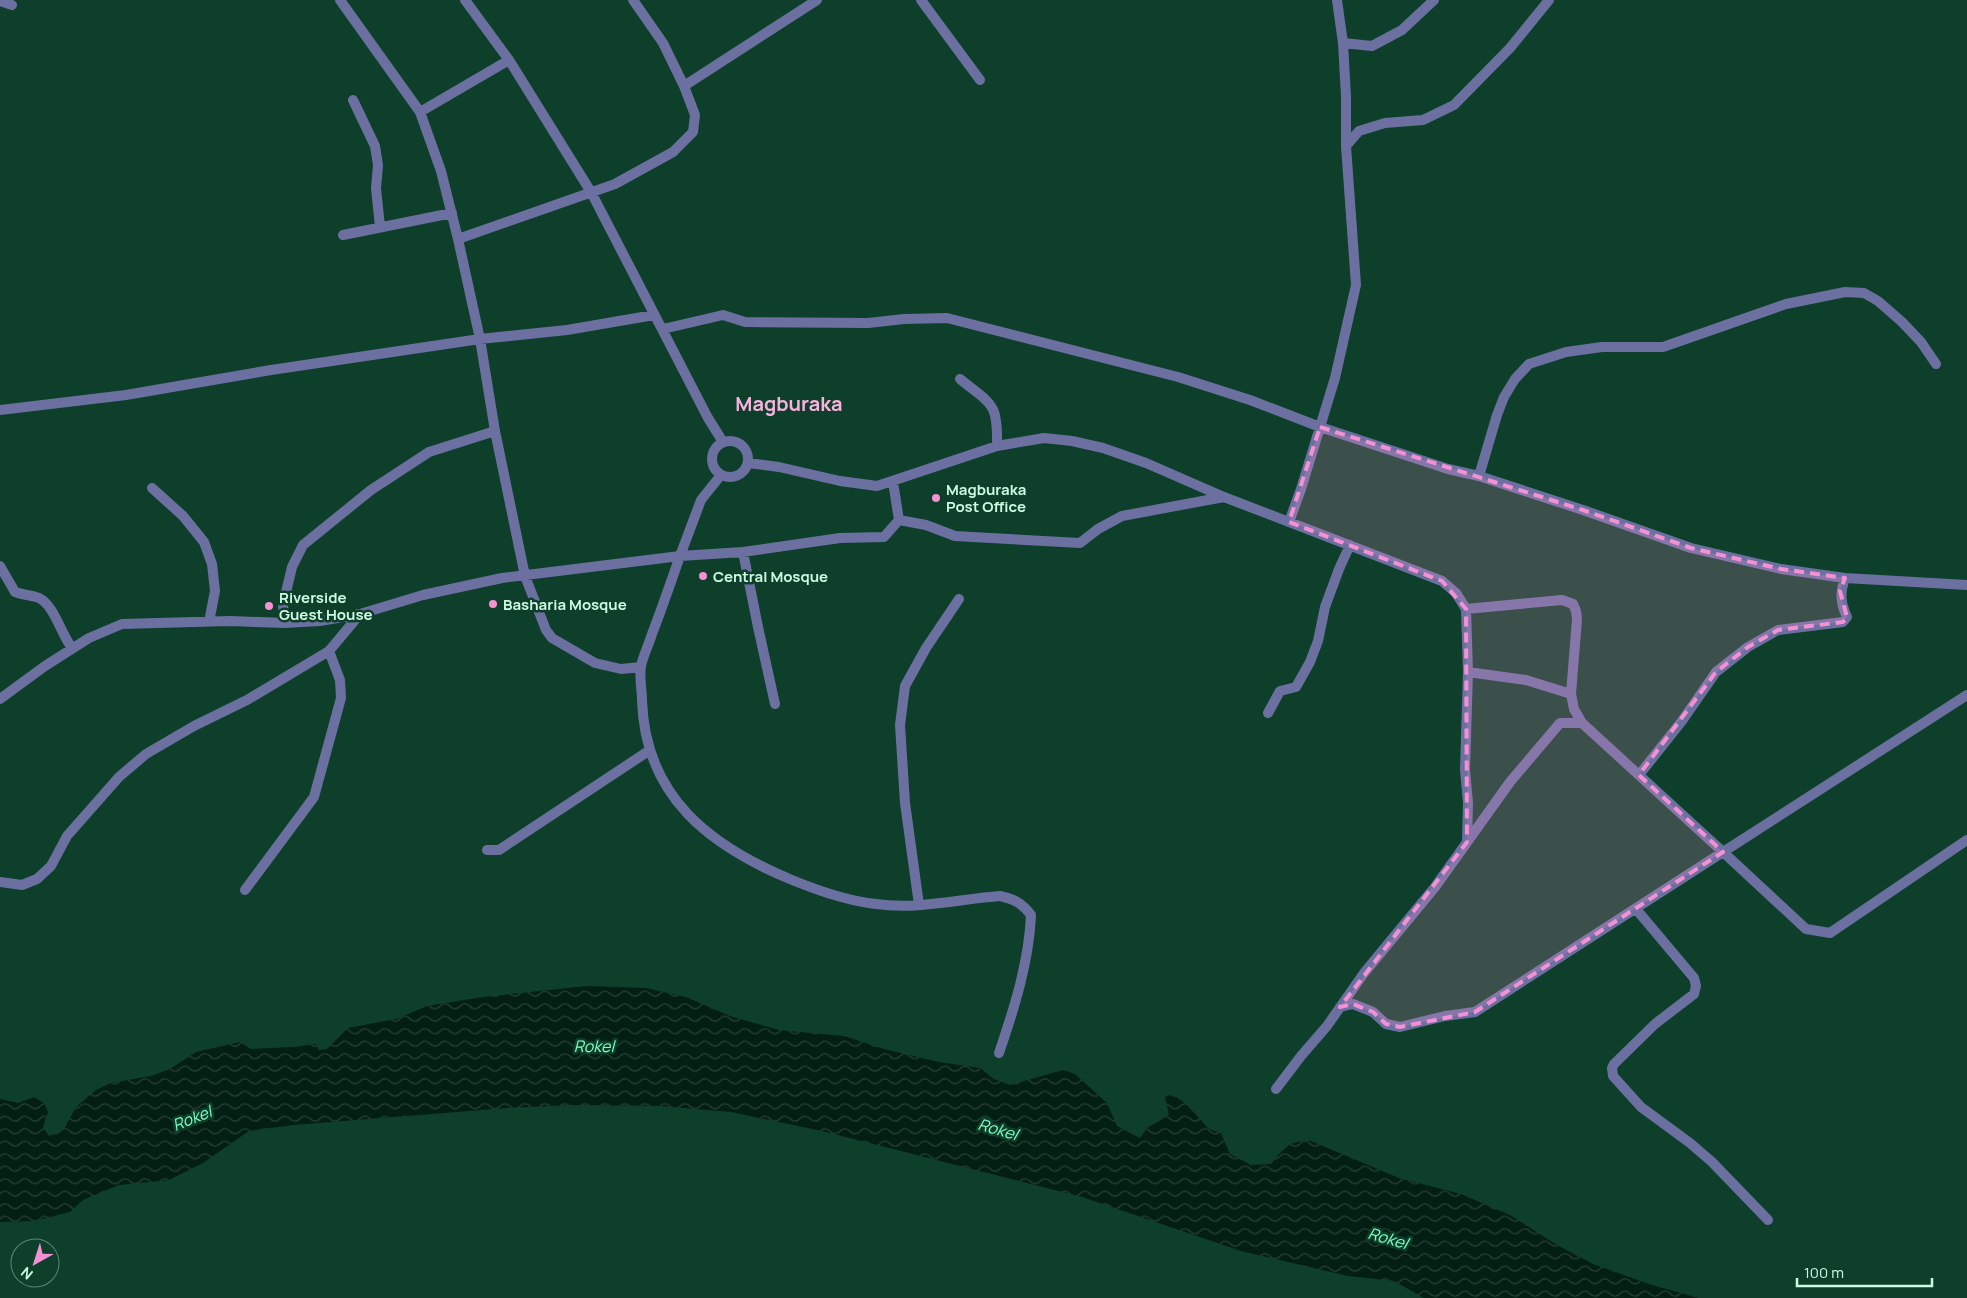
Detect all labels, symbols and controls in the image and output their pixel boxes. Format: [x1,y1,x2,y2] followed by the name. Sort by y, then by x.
[735,390,843,417] district label: Magburaka
[946,479,1026,517] place label: Magburaka Post Office
[930,492,942,504] marker: Magburaka Post Office
[713,566,828,587] place label: Central Mosque
[697,570,709,582] marker: Central Mosque
[279,587,373,625] place label: Riverside Guest House
[503,594,627,615] place label: Basharia Mosque
[487,598,499,610] marker: Basharia Mosque
[263,600,275,612] marker: Riverside Guest House
[574,1035,616,1057] water label: Rokel
[169,1099,217,1136] water label: Rokel
[976,1113,1023,1146] water label: Rokel
[1366,1222,1413,1255] water label: Rokel
[10,1238,60,1288] north arrow
[1797,1256,1932,1288] scale bar
[1804,1262,1844,1283] text: 100 m
[17,1263,36,1284] text: N

